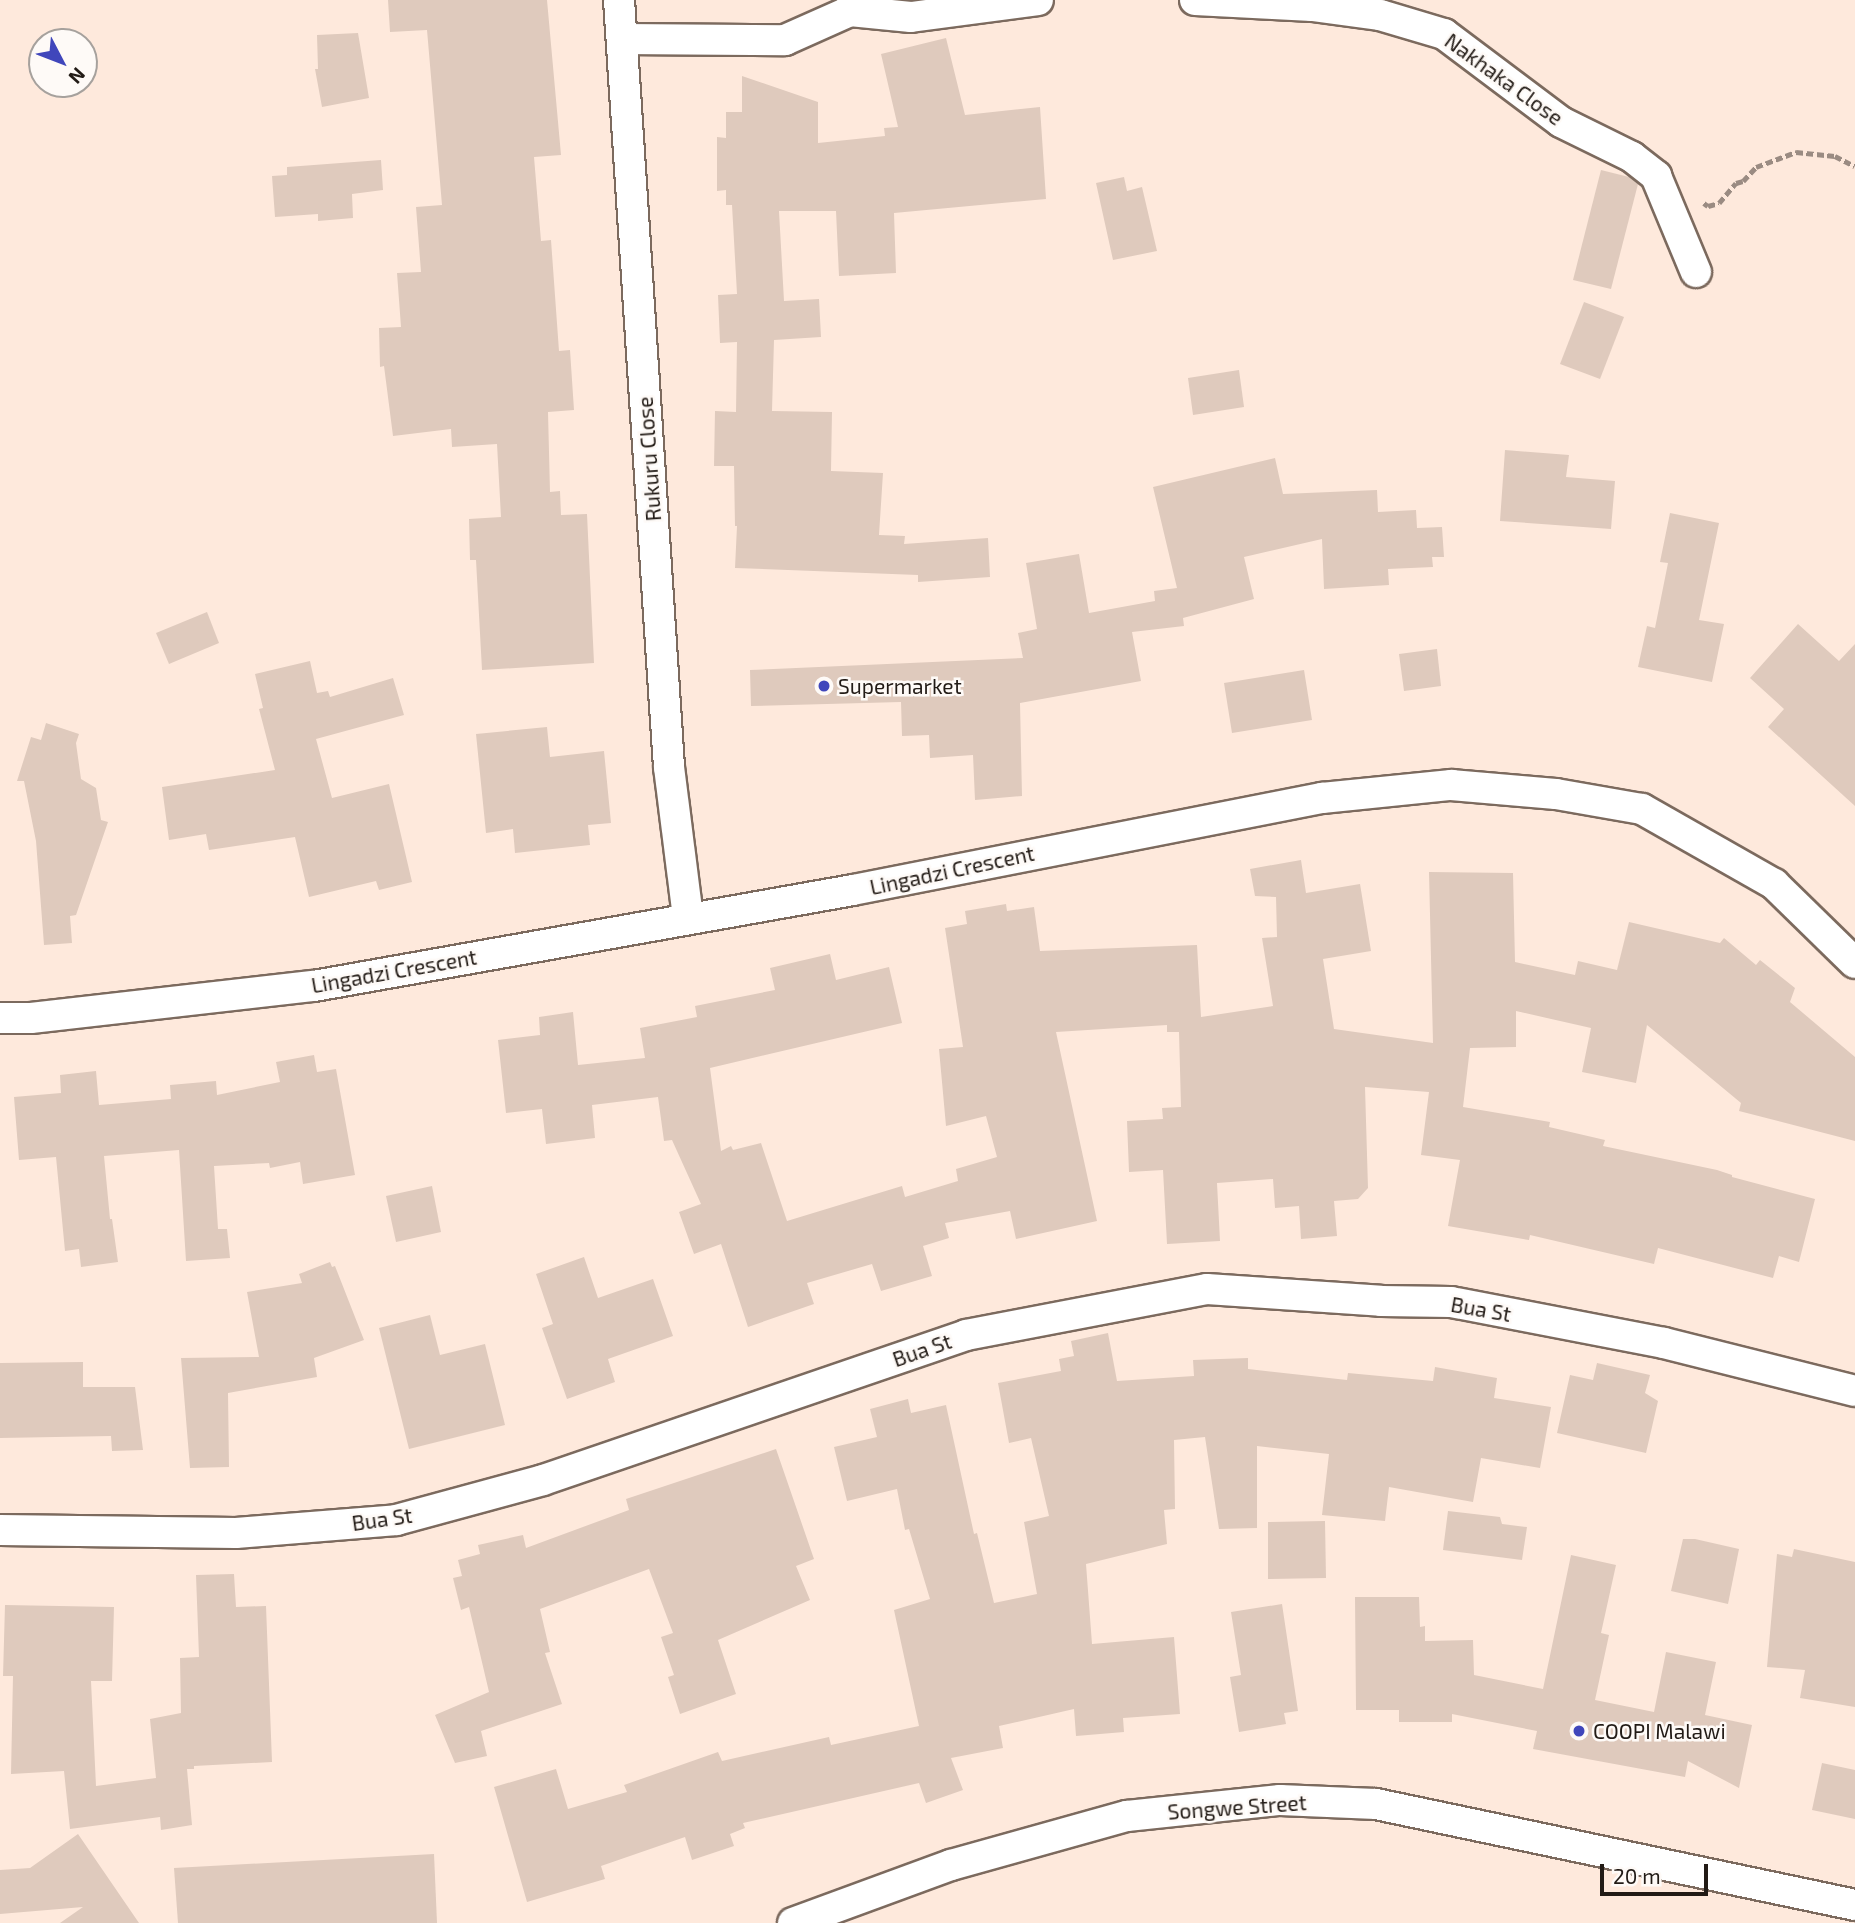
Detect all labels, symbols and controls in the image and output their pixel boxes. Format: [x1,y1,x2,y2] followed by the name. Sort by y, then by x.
[28,28,98,98] north arrow
[1440,28,1568,130] street label: Nakhaka Close
[64,63,91,89] text: N
[632,396,666,522] street label: Rukuru Close
[838,673,962,699] place label: Supermarket
[816,678,832,694] marker: Supermarket
[867,840,1037,900] street label: Lingadzi Crescent
[309,944,479,998] street label: Lingadzi Crescent
[1449,1291,1513,1327] street label: Bua St
[889,1328,955,1372] street label: Bua St
[350,1502,414,1536] street label: Bua St
[1593,1718,1726,1744] place label: COOPI Malawi
[1571,1723,1587,1739] marker: COOPI Malawi
[1167,1790,1307,1824] street label: Songwe Street
[1603,1850,1712,1894] scale bar
[1613,1863,1661,1888] text: 20 m

